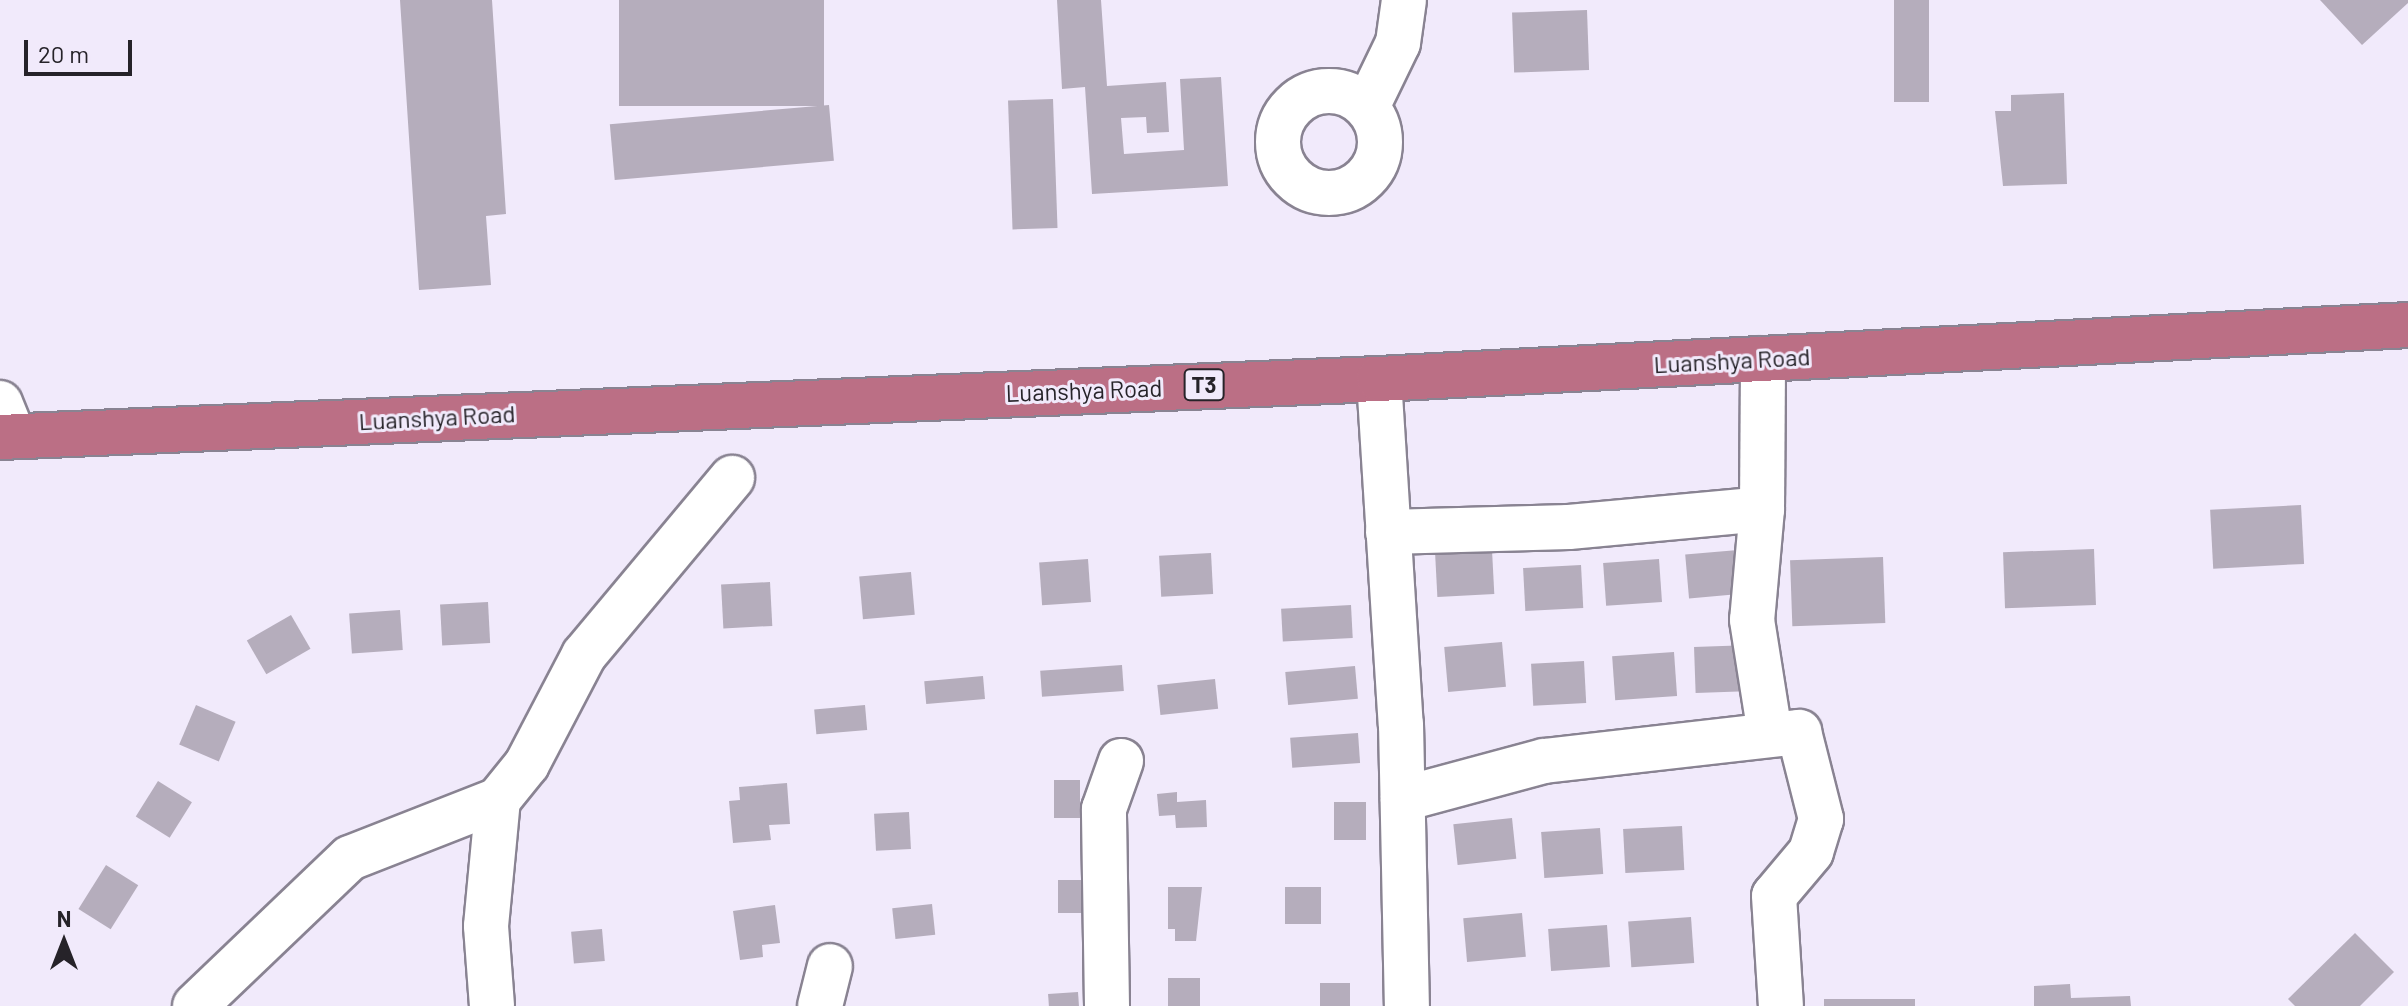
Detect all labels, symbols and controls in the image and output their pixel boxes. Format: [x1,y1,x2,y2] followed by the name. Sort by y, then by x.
[28,24,136,74] scale bar
[38,39,89,68] text: 20 m
[1653,342,1811,378] street label: Luanshya Road
[1182,367,1226,403] road number: T3
[1005,373,1163,407] street label: Luanshya Road
[358,399,516,435] street label: Luanshya Road
[24,902,104,982] north arrow
[57,905,71,931] text: N

